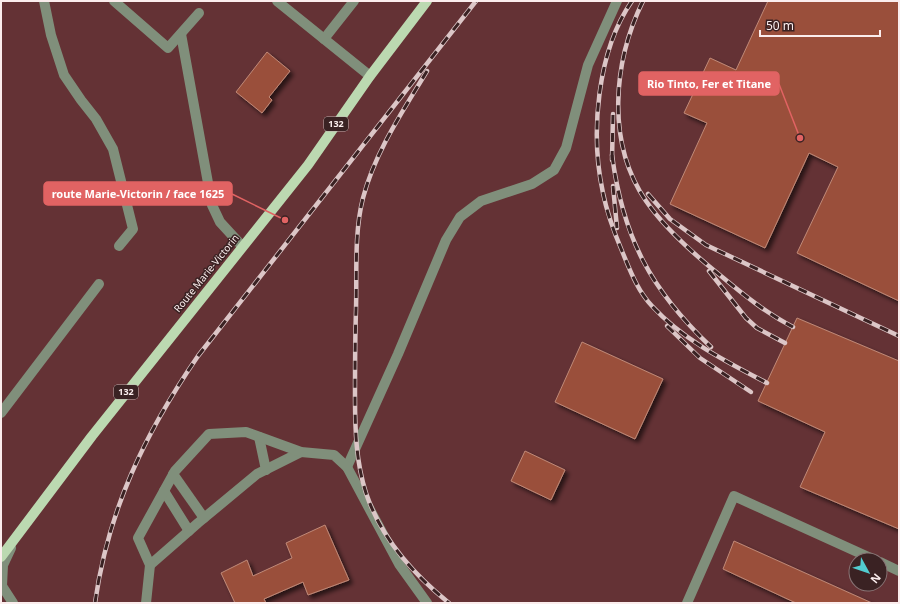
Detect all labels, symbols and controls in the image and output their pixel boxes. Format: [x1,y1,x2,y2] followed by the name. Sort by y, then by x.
[760,12,880,38] scale bar
[766,17,794,34] text: 50 m
[639,72,779,95] callout: Rio Tinto, Fer et Titane
[647,76,771,91] text: Rio Tinto, Fer et Titane
[324,117,348,131] road number: 132
[44,182,232,205] callout: route Marie-Victorin / face 1625
[52,186,224,201] text: route Marie-Victorin / face 1625
[170,231,242,315] street label: Route Marie-Victorin
[114,385,138,399] road number: 132
[848,552,888,592] north arrow
[867,570,885,587] text: N

